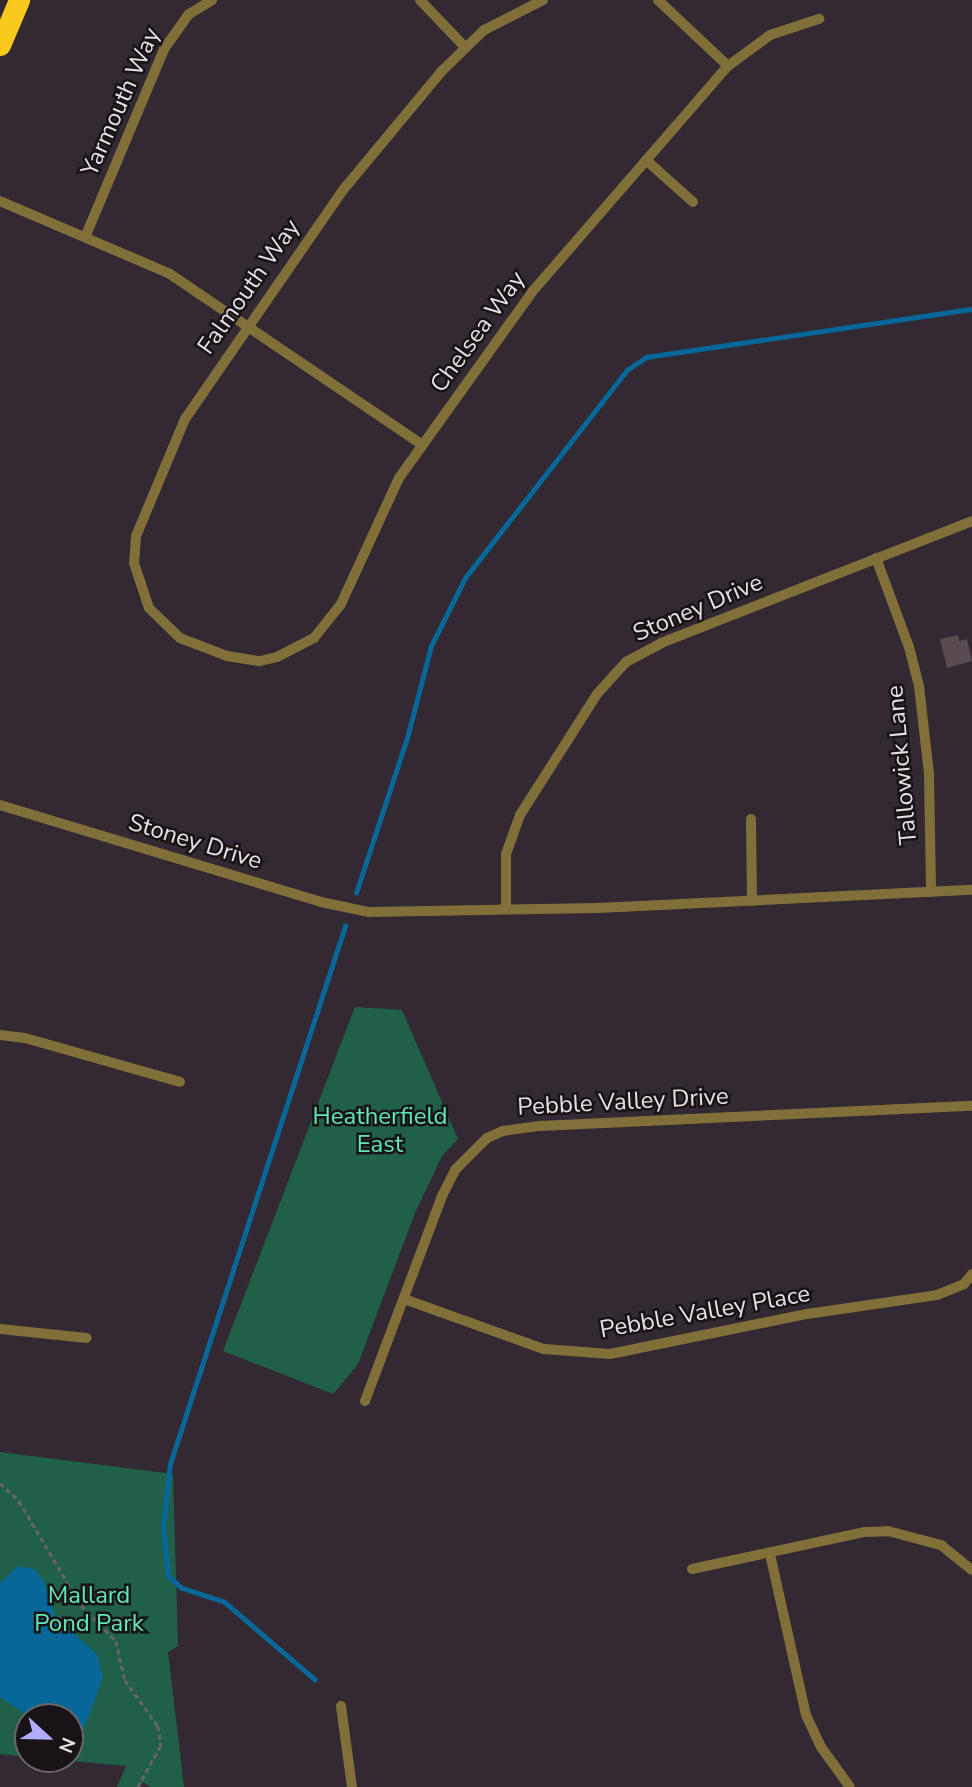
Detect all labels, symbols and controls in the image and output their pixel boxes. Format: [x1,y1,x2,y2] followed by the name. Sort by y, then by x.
[75,23,167,181] street label: Yarmouth Way
[192,214,306,360] street label: Falmouth Way
[424,266,532,398] street label: Chelsea Way
[629,568,767,648] street label: Stoney Drive
[881,684,923,846] street label: Tallowick Lane
[125,808,265,876] street label: Stoney Drive
[517,1082,729,1122] street label: Pebble Valley Drive
[313,1103,447,1159] park label: Heatherfield East
[598,1279,812,1345] street label: Pebble Valley Place
[34,1582,144,1638] park label: Mallard Pond Park
[14,1703,84,1773] north arrow
[52,1734,81,1757] text: N

